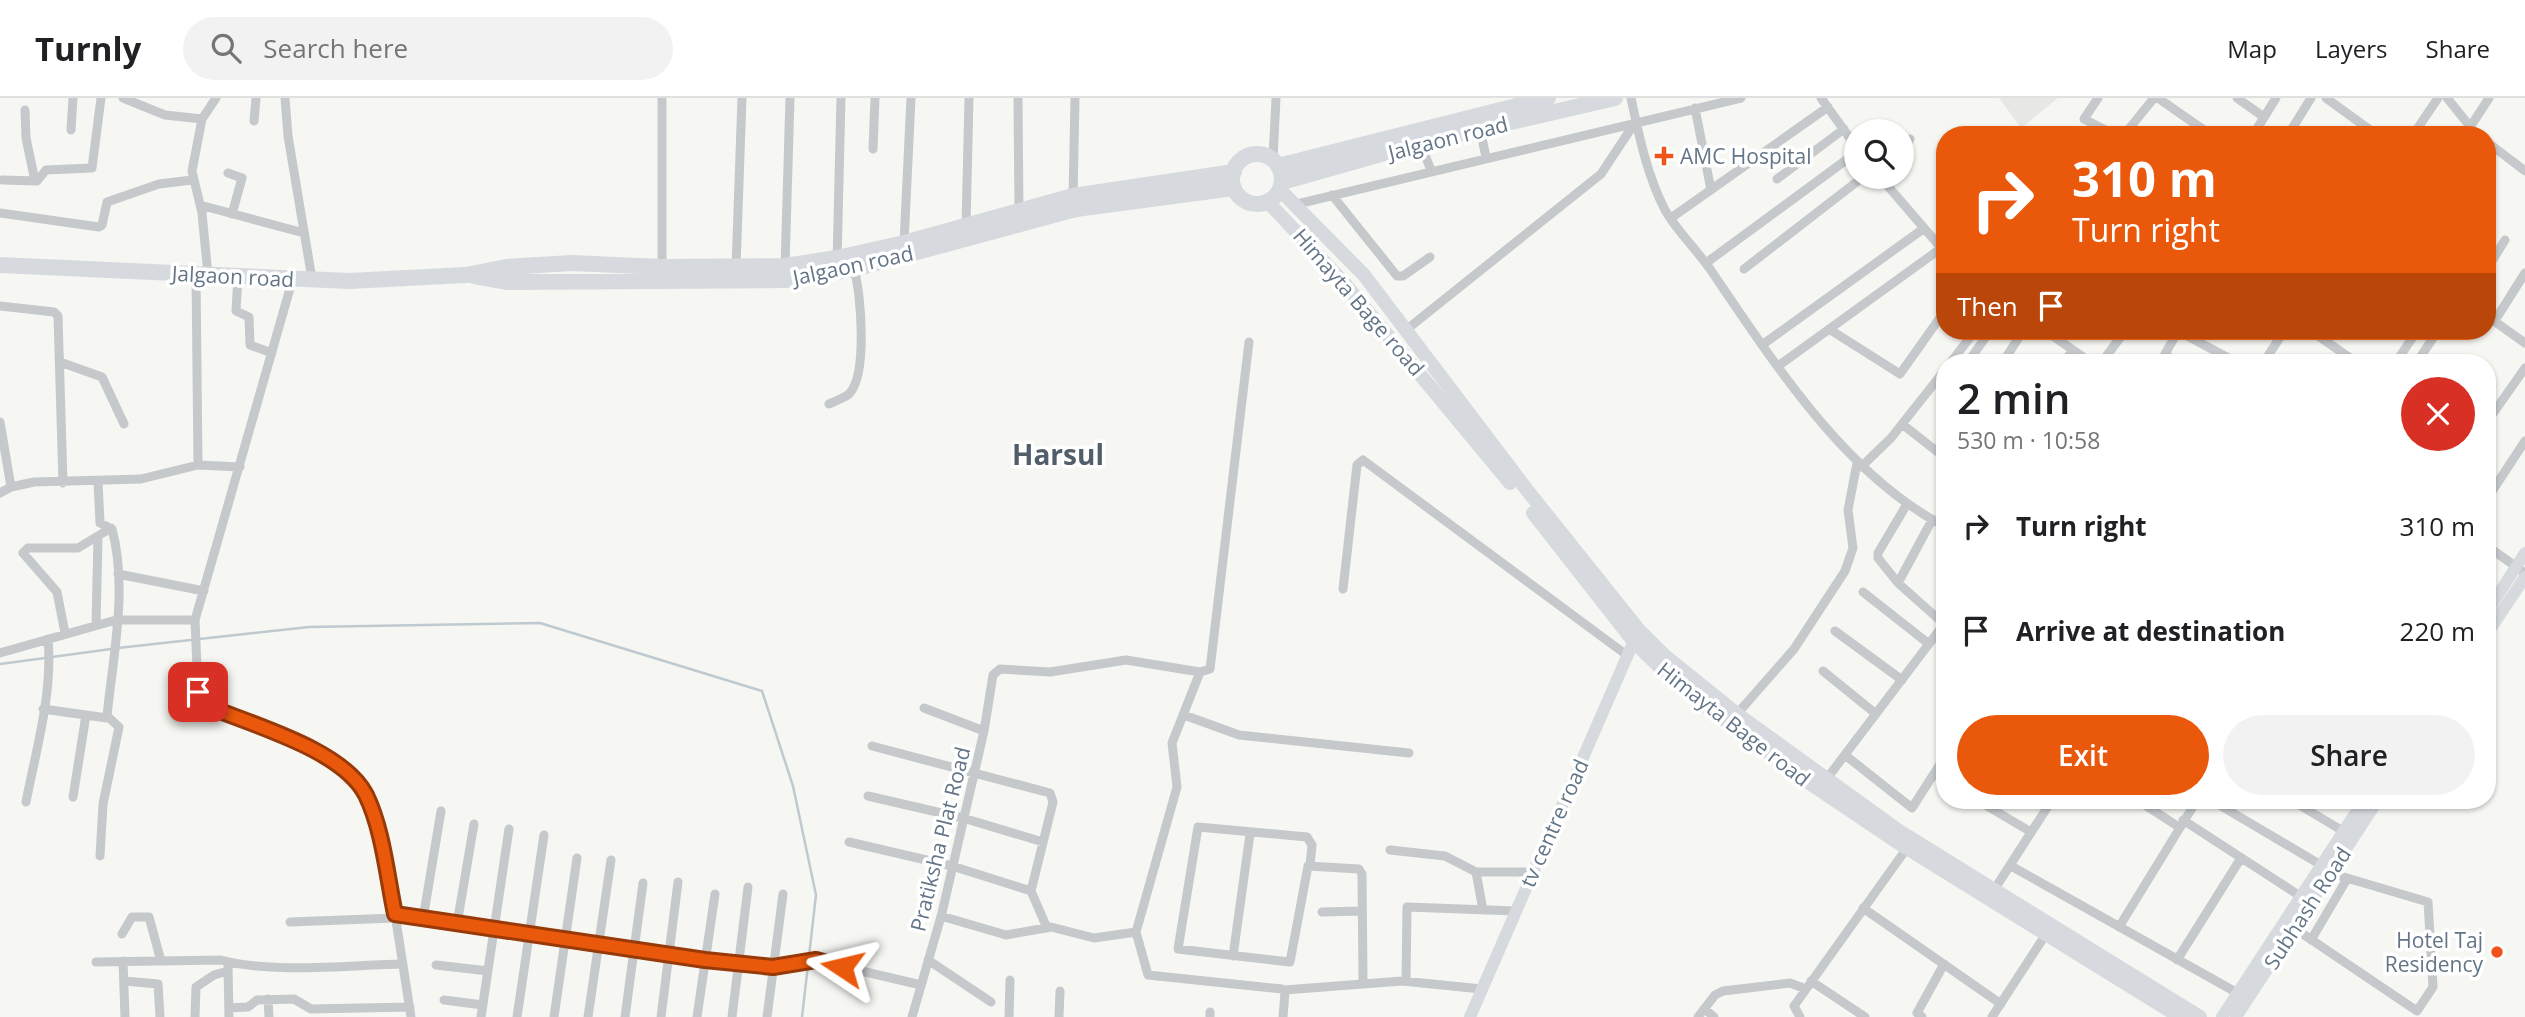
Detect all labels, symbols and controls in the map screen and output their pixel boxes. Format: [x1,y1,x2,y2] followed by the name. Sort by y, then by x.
[183,17,673,80] search box
[35,26,141,71] text: Turnly
[207,29,245,67] icon: search
[263,30,408,66] text: Search here
[2227,32,2277,65] text: Map
[2315,32,2388,65] text: Layers
[2426,32,2490,65] text: Share
[1383,110,1511,167] street label: Jalgaon road
[1844,119,1914,189] map controls
[1844,119,1914,189] button: search
[1680,142,1812,170] place label: AMC Hospital
[2072,145,2217,211] text: 310 m
[1654,146,1674,166] marker: AMC Hospital
[1957,154,2048,245] icon: right
[2072,208,2220,251] text: Turn right
[1287,222,1431,382] street label: Himayta Bage road
[788,239,916,292] street label: Jalgaon road
[169,259,295,293] street label: Jalgaon road
[2032,287,2070,325] icon: arrive
[1957,288,2018,324] text: Then
[1957,369,2070,426] text: 2 min
[2401,377,2475,451] button: close
[1957,424,2100,456] text: 530 m · 10:58
[1012,435,1104,473] district label: Harsul
[1957,507,1995,545] icon: right
[2016,508,2147,544] text: Turn right
[2400,508,2475,544] text: 310 m
[1957,612,1995,650] icon: arrive
[2016,613,2285,649] text: Arrive at destination
[2400,613,2475,649] text: 220 m
[1652,656,1816,792] street label: Himayta Bage road
[168,662,228,722] pin
[179,673,217,711] icon: arrive
[1957,715,2209,795] button: Exit
[2223,715,2475,795] button: Share
[904,744,976,934] street label: Pratiksha Plat Road
[1513,755,1595,891] street label: tv centre road
[2257,842,2357,974] street label: Subhash Road
[2385,926,2483,978] place label: Hotel Taj Residency
[805,930,879,1004] position arrow
[2489,944,2505,960] marker: Hotel Taj Residency

